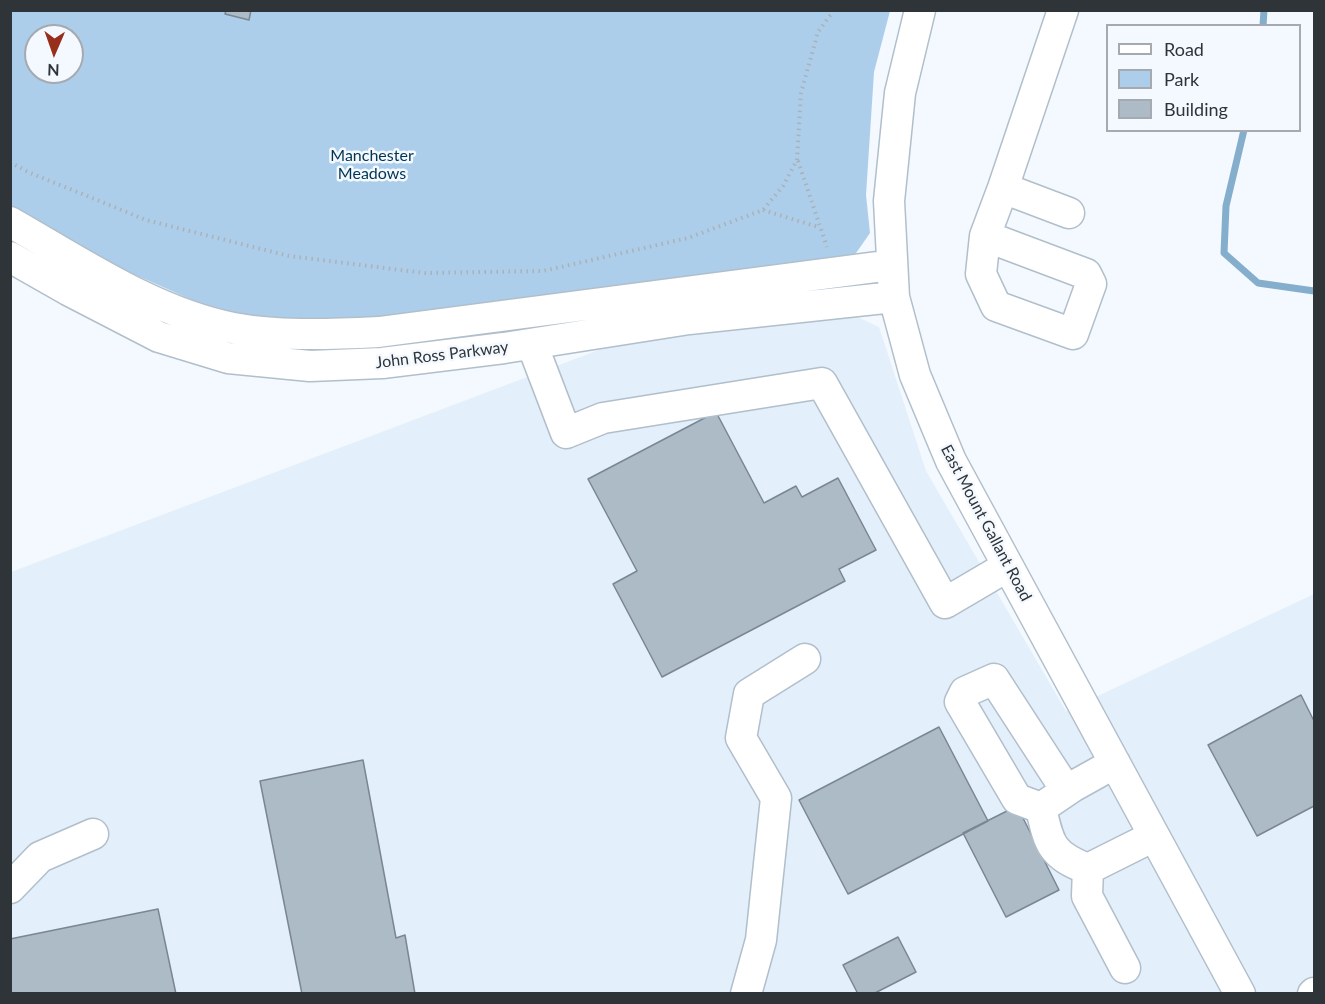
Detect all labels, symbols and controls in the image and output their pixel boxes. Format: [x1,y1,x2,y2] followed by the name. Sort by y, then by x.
[24,24,84,84] north arrow
[1106,24,1301,132] legend
[1164,38,1204,60] text: Road
[47,61,60,80] text: N
[1164,68,1199,90] text: Park
[1164,98,1228,120] text: Building
[330,146,414,184] park label: Manchester Meadows
[374,337,510,373] street label: John Ross Parkway
[937,442,1035,604] street label: East Mount Gallant Road

